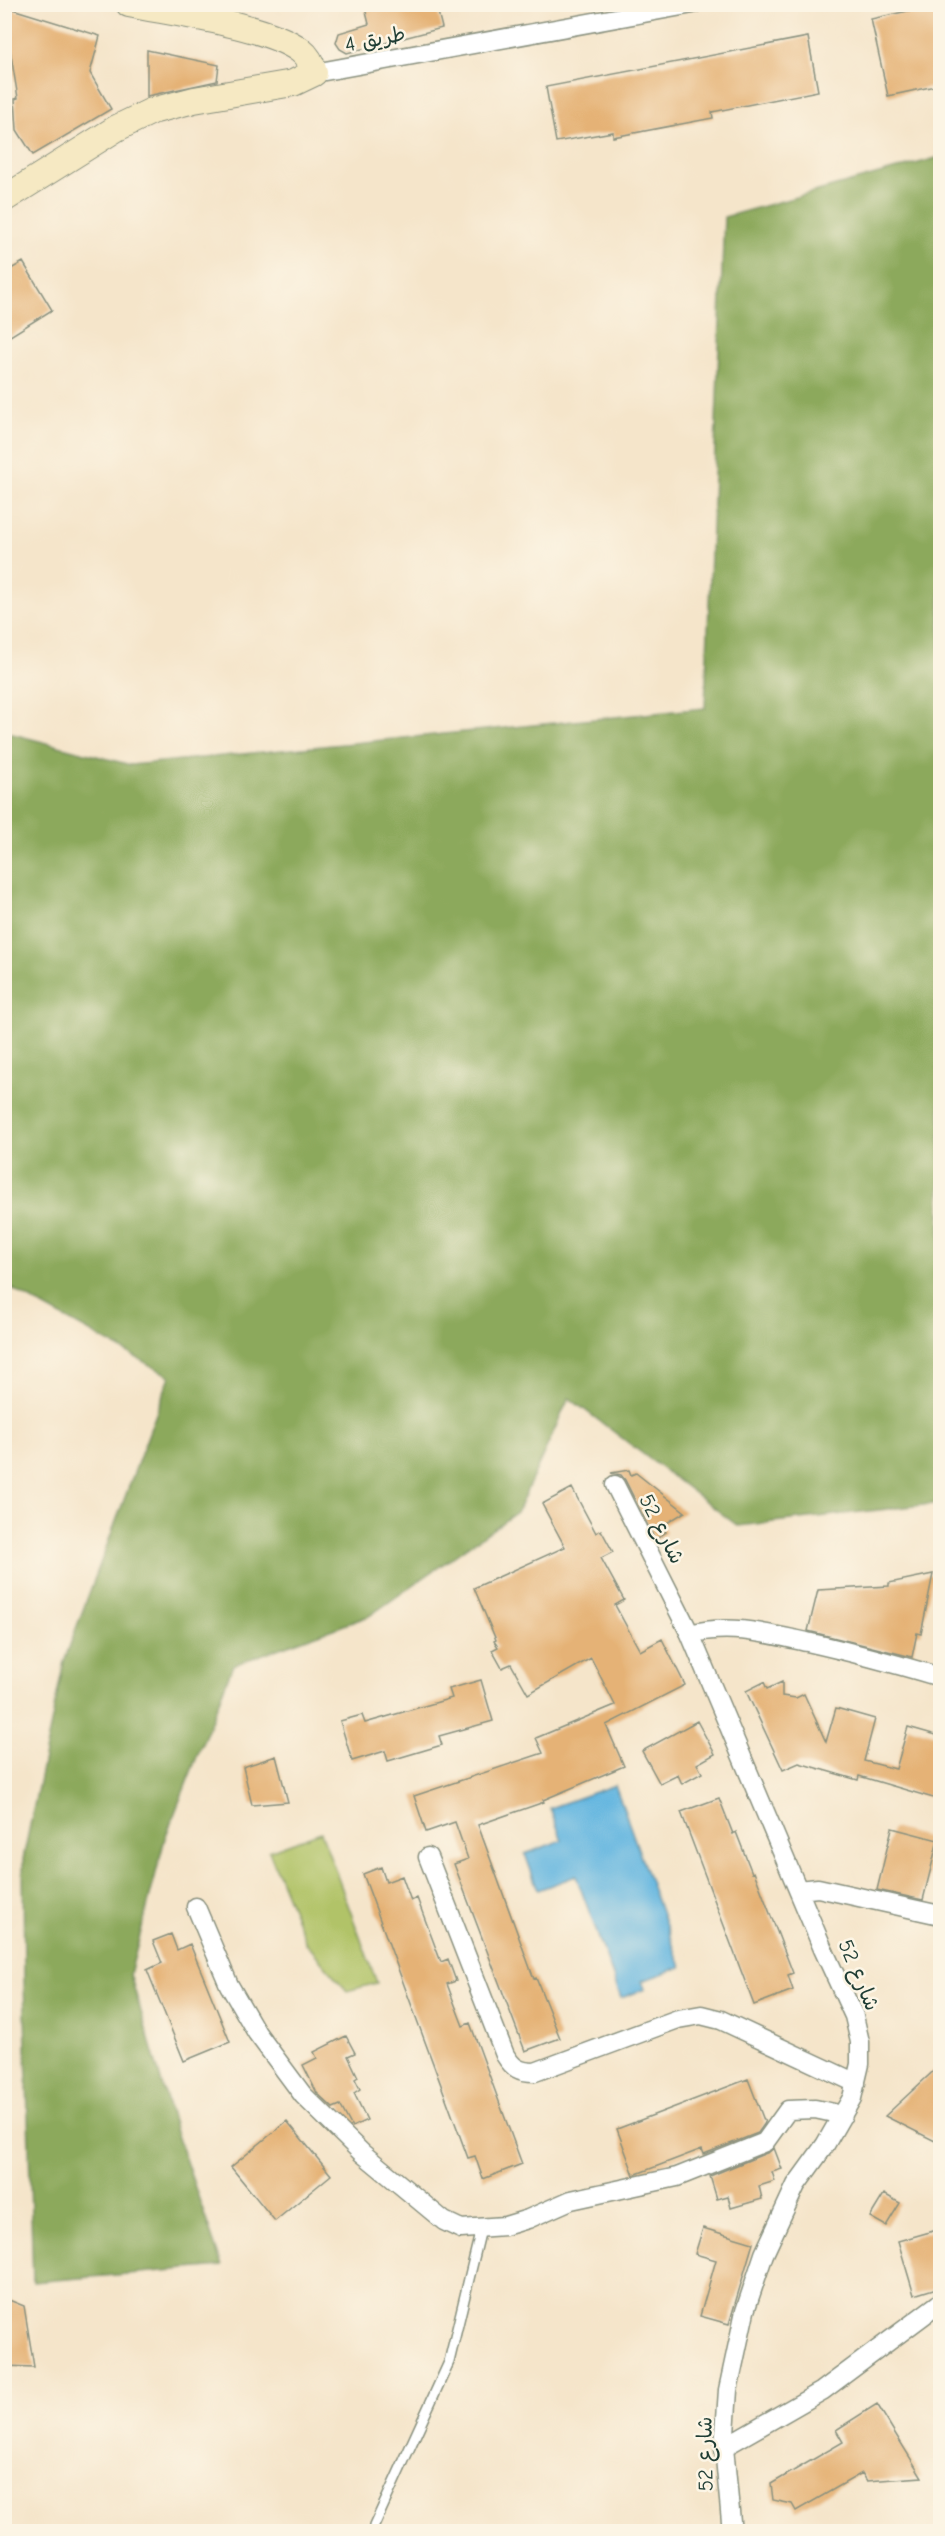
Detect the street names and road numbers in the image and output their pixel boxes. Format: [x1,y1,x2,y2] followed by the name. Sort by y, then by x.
[343,21,407,57] street label: طريق 4
[632,1490,690,1569] street label: شارع 52
[831,1936,885,2015] street label: شارع 52
[692,2416,721,2492] street label: شارع 52

